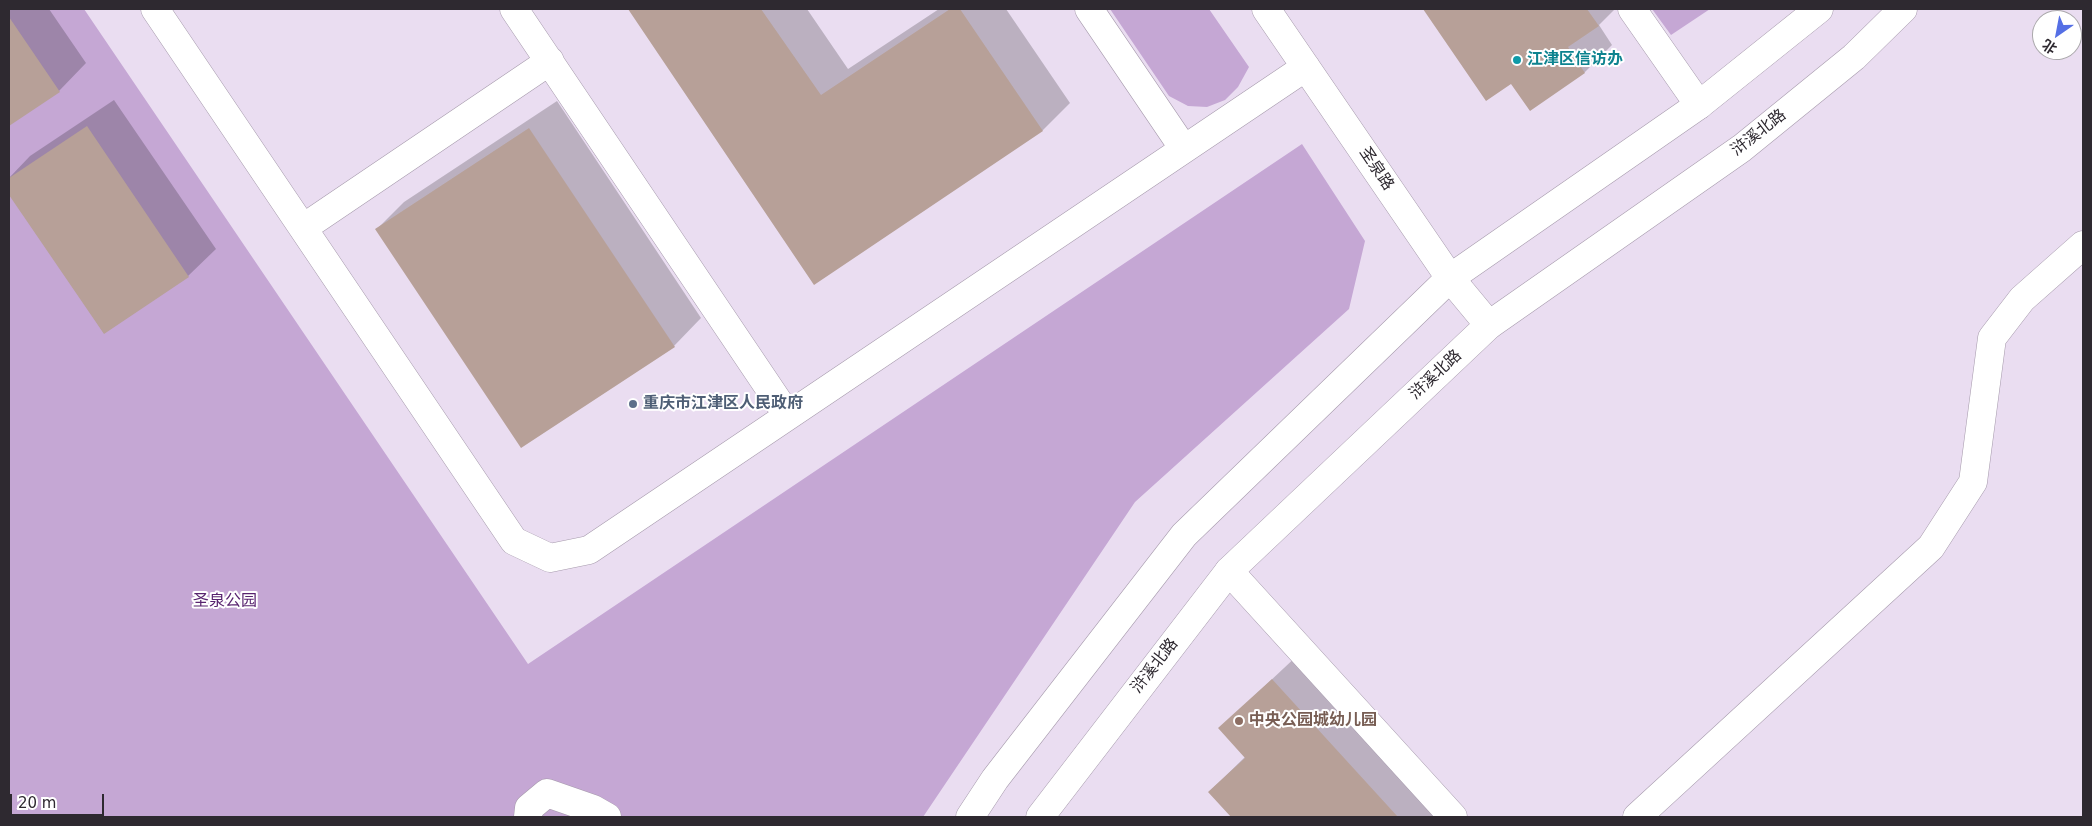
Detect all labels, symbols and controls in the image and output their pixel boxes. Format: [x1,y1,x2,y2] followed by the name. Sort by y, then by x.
[2032,10,2082,60] north arrow
[2039,36,2060,57] text: 北
[1527,50,1623,70] place label: 江津区信访办
[1511,54,1523,66] marker: 江津区信访办
[1728,106,1790,160] street label: 浒溪北路
[1355,144,1397,194] street label: 圣泉路
[1406,346,1466,404] street label: 浒溪北路
[643,394,803,414] place label: 重庆市江津区人民政府
[627,398,639,410] marker: 重庆市江津区人民政府
[193,592,257,612] park label: 圣泉公园
[1128,635,1182,697] street label: 浒溪北路
[1249,711,1377,731] place label: 中央公园城幼儿园
[1233,715,1245,727] marker: 中央公园城幼儿园
[12,784,106,816] scale bar
[18,794,56,812] text: 20 m

